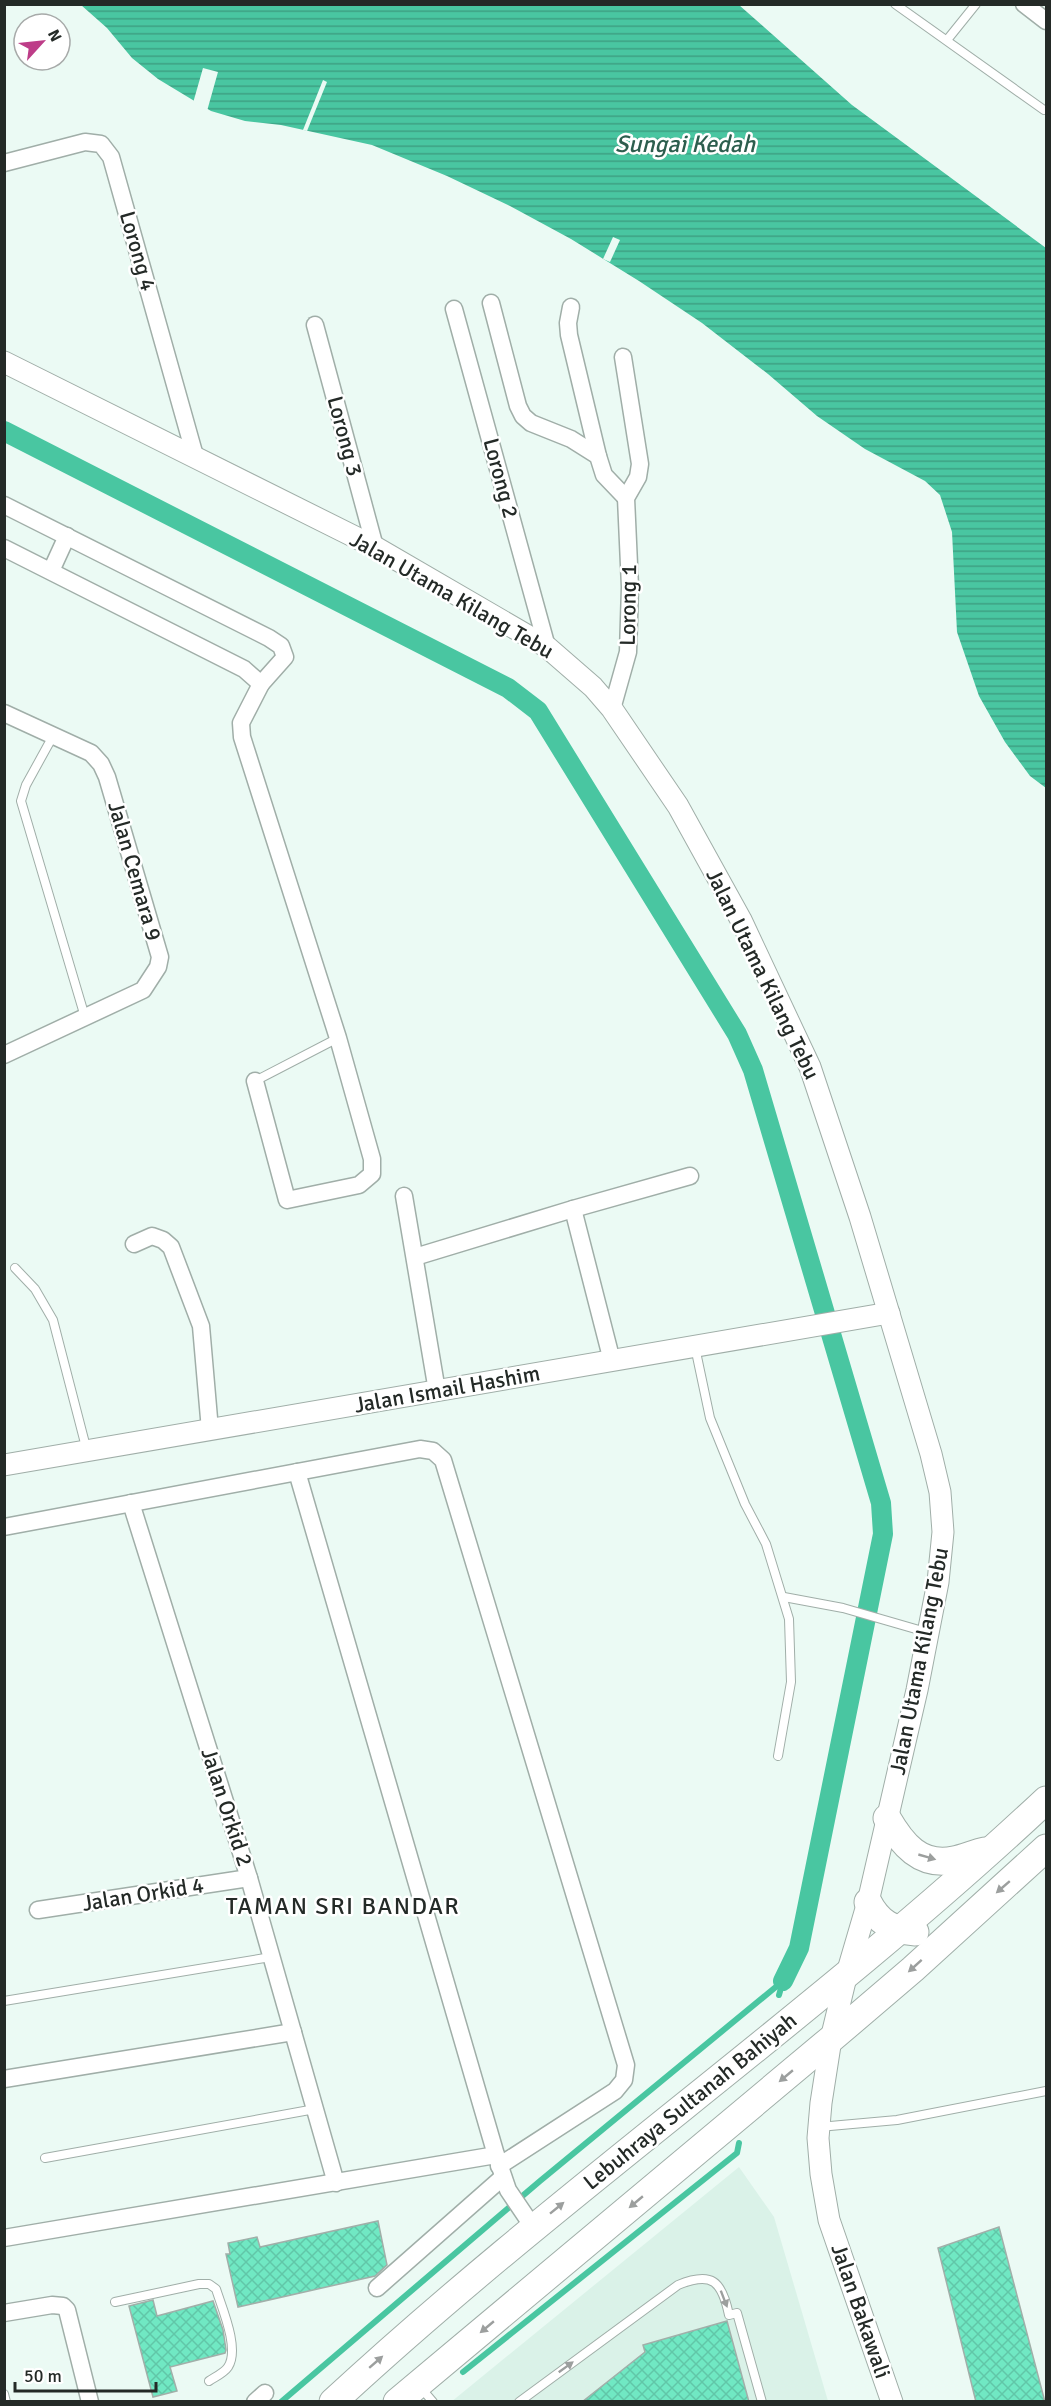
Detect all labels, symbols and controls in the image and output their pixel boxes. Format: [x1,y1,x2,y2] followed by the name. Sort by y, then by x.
[12,12,72,72] north arrow
[43,26,66,45] text: N
[615,129,756,159] water label: Sungai Kedah
[114,208,162,294] street label: Lorong 4
[321,393,369,479] street label: Lorong 3
[477,435,525,521] street label: Lorong 2
[345,526,559,664] street label: Jalan Utama Kilang Tebu
[614,564,642,646] street label: Lorong 1
[102,798,168,944] street label: Jalan Cemara 9
[700,864,826,1084] street label: Jalan Utama Kilang Tebu
[352,1359,542,1419] street label: Jalan Ismail Hashim
[884,1545,954,1777] street label: Jalan Utama Kilang Tebu
[195,1744,259,1870] street label: Jalan Orkid 2
[918,1853,936,1862] one-way arrow
[80,1871,206,1917] street label: Jalan Orkid 4
[995,1880,1010,1894] one-way arrow
[226,1891,460,1921] district label: TAMAN SRI BANDAR
[908,1959,922,1973] one-way arrow
[578,2007,802,2195] street label: Lebuhraya Sultanah Bahiyah
[778,2070,794,2083] one-way arrow
[628,2195,644,2208] one-way arrow
[549,2203,564,2215] one-way arrow
[825,2240,897,2382] street label: Jalan Bakawali
[719,2290,729,2308] one-way arrow
[480,2320,495,2333] one-way arrow
[15,2355,156,2393] scale bar
[368,2356,383,2369] one-way arrow
[558,2361,574,2373] one-way arrow
[24,2365,62,2387] text: 50 m

